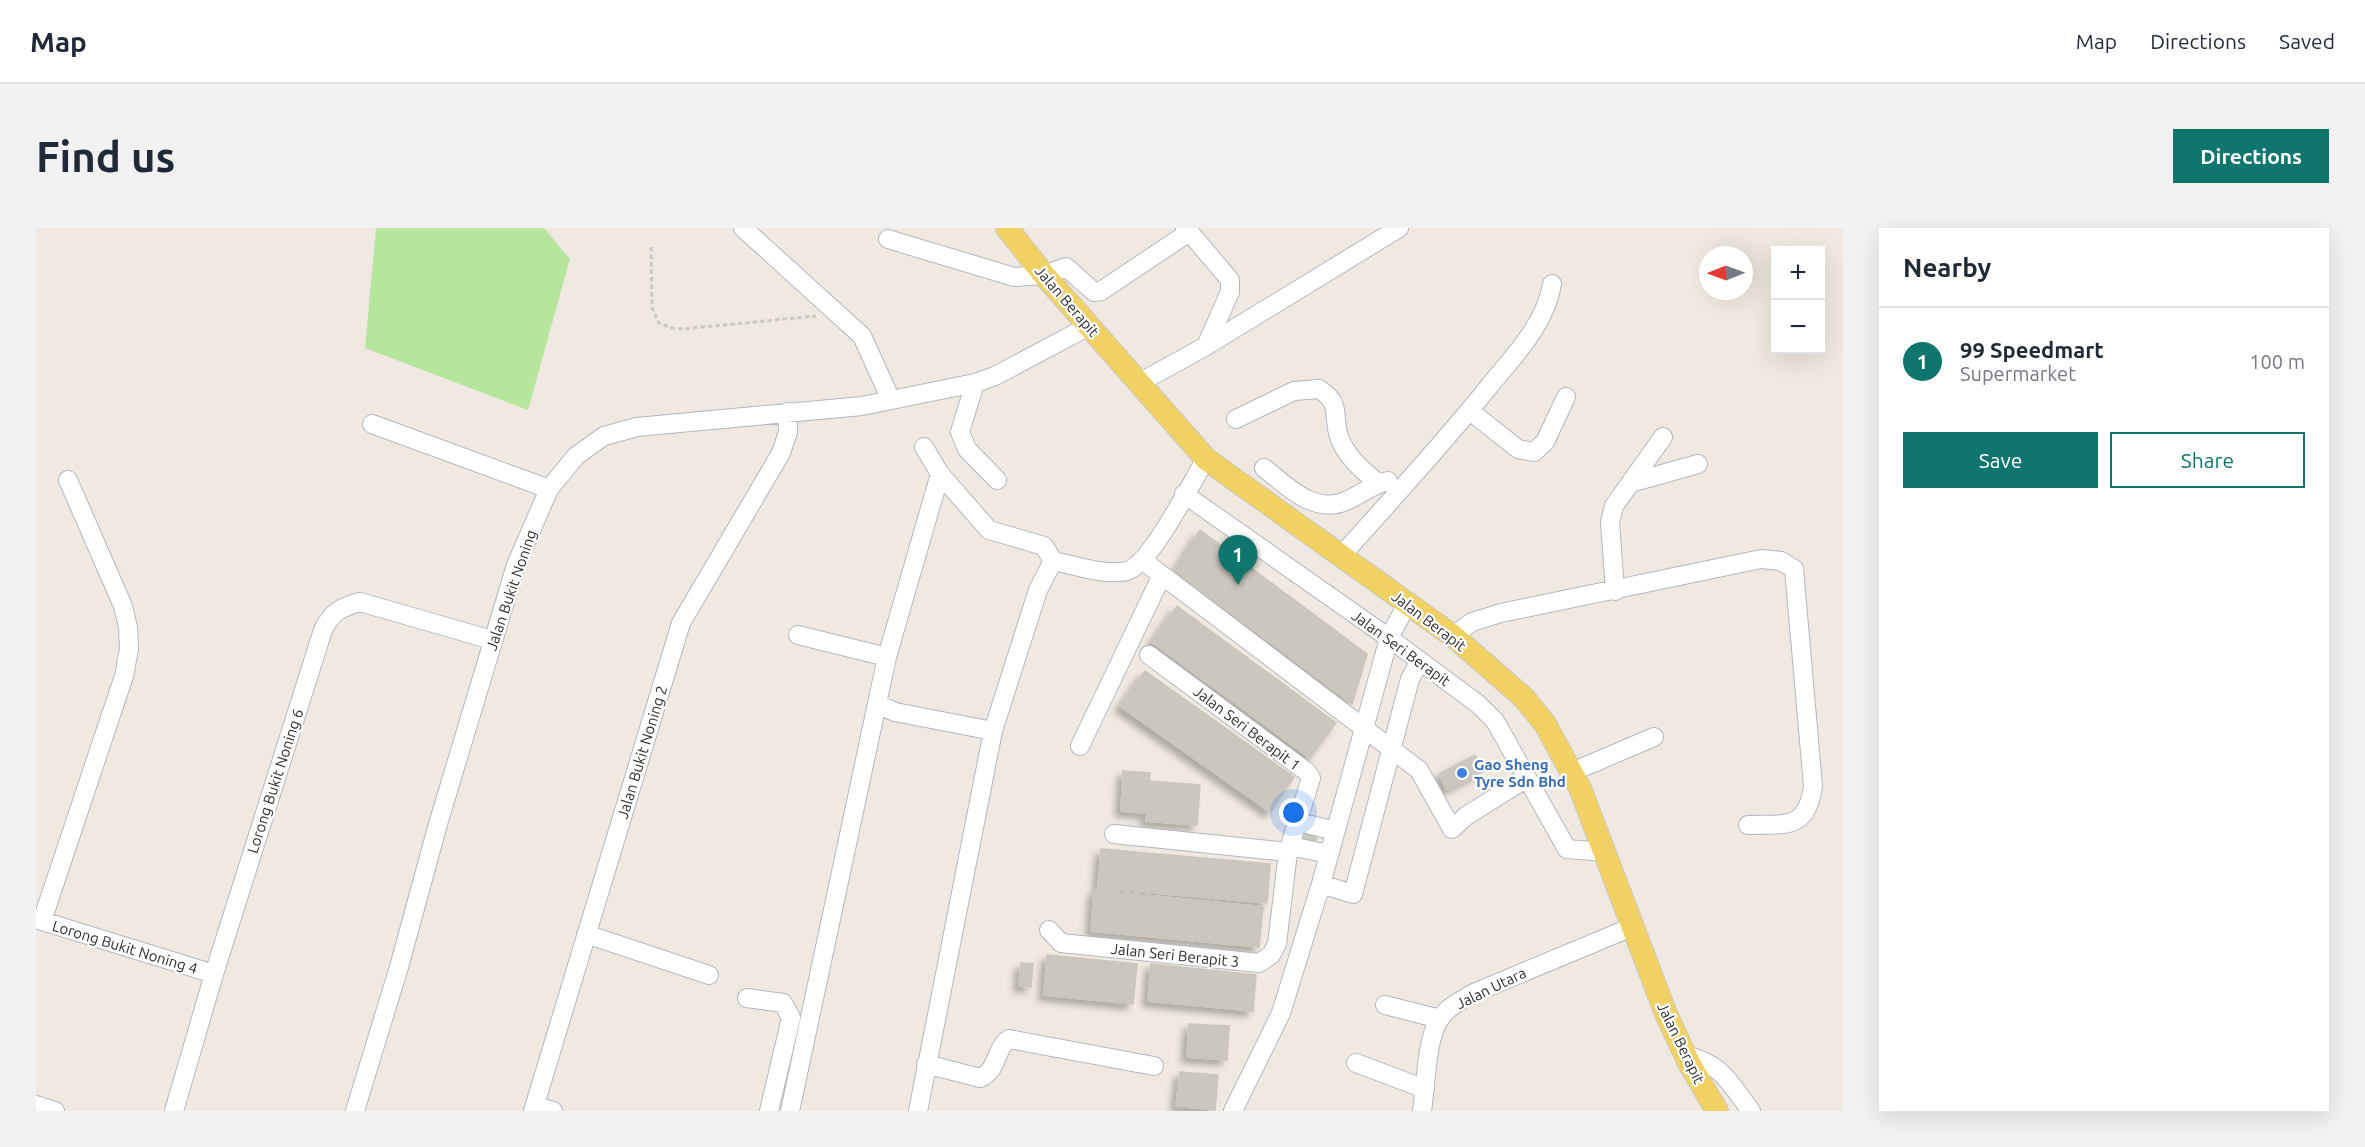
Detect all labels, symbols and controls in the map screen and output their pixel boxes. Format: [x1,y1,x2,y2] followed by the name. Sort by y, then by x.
[30,26,87,57] text: Map
[2076,29,2117,53] text: Map
[2150,29,2246,53] text: Directions
[2279,29,2335,53] text: Saved
[2173,129,2329,183] button: Directions
[36,133,175,180] text: Find us
[1699,246,1753,300] north arrow
[1771,246,1825,354] map controls
[1771,246,1825,300] button: +
[1903,253,1991,282] text: Nearby
[1032,262,1102,340] street label: Jalan Berapit
[1771,300,1825,354] button: −
[1960,337,2104,362] text: 99 Speedmart
[1917,350,1928,373] text: 1
[2249,350,2305,373] text: 100 m
[1960,362,2076,385] text: Supermarket
[1903,432,2098,488] button: Save
[2110,432,2305,488] button: Share
[482,528,540,652] street label: Jalan Bukit Noning
[1218,536,1258,585] pin: 1
[1389,588,1469,654] street label: Jalan Berapit
[1349,607,1453,689] street label: Jalan Seri Berapit
[1190,682,1304,774] street label: Jalan Seri Berapit 1
[614,683,670,821] street label: Jalan Bukit Noning 2
[244,707,306,855] street label: Lorong Bukit Noning 6
[1474,756,1566,790] place label: Gao Sheng Tyre Sdn Bhd
[1455,766,1469,780] marker: Gao Sheng Tyre Sdn Bhd
[1279,798,1308,827] your location
[50,917,200,977] street label: Lorong Bukit Noning 4
[1110,940,1240,970] street label: Jalan Seri Berapit 3
[1453,964,1529,1012] street label: Jalan Utara
[1654,1000,1708,1086] street label: Jalan Berapit

